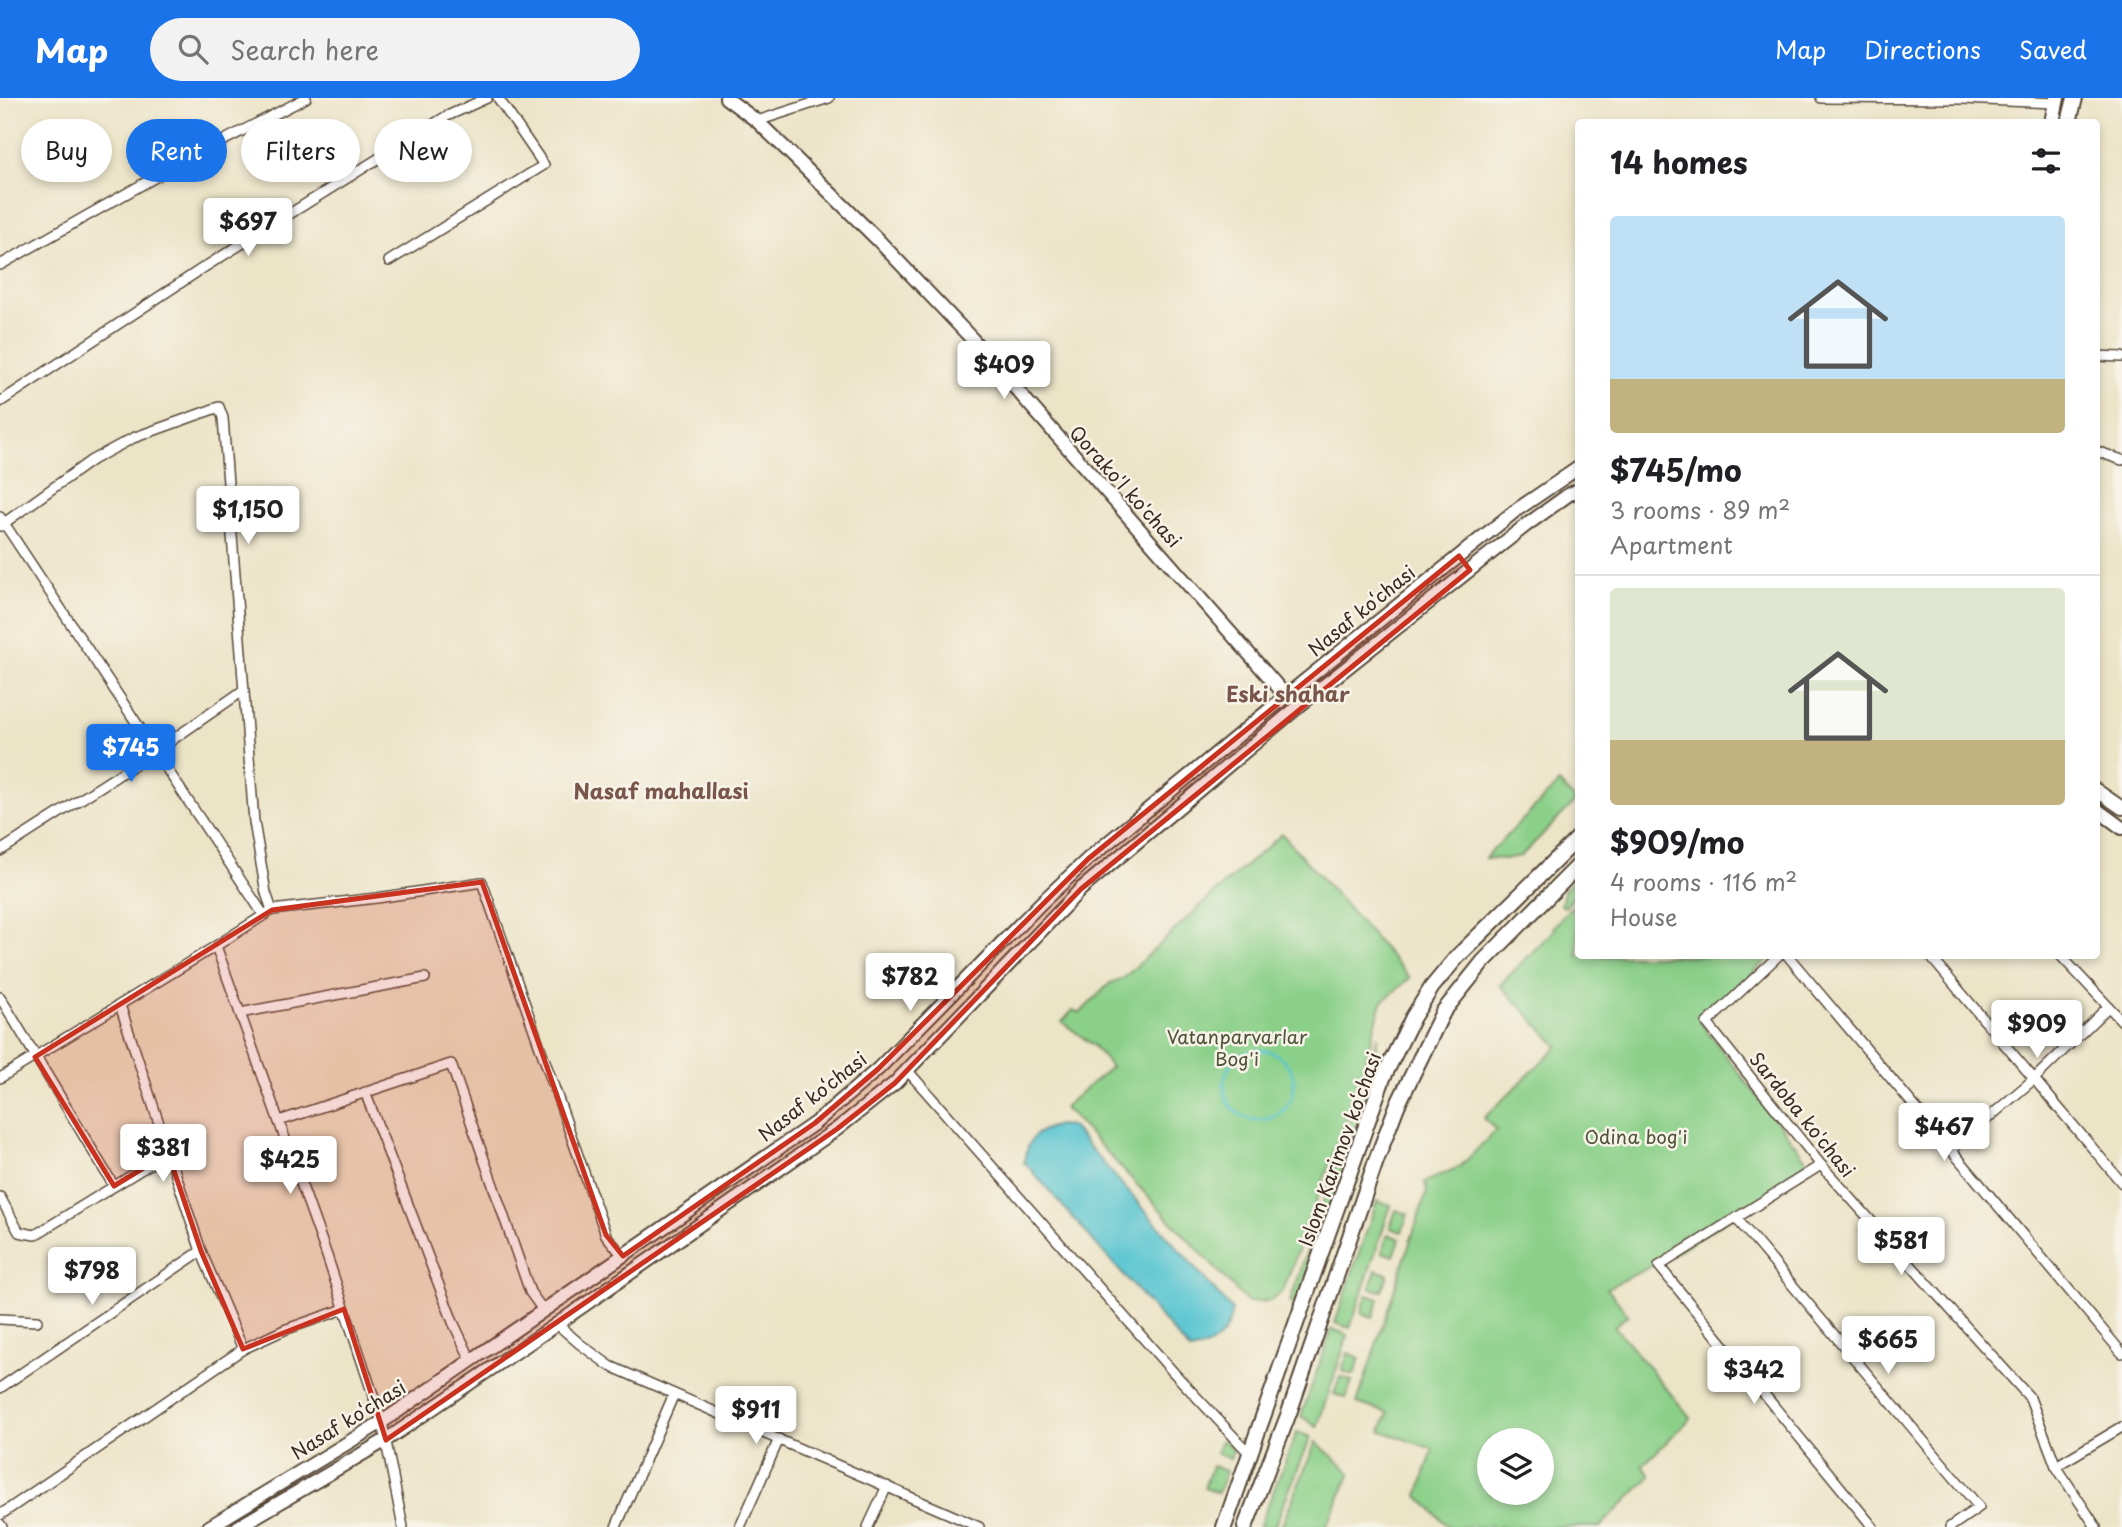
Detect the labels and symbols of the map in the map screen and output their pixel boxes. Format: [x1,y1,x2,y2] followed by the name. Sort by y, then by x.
[207,198,289,258] pin: $697
[963,342,1045,401] pin: $409
[1064,419,1188,553] street label: Qorako'l ko'chasi
[191,486,305,546] pin: $1,150
[1301,558,1421,662] street label: Nasaf ko‘chasi
[1226,677,1350,709] district label: Eski shahar
[90,724,172,784] pin: $745
[574,774,748,806] district label: Nasaf mahallasi
[869,954,951,1013] pin: $782
[1996,1000,2078,1060] pin: $909
[1167,1022,1308,1072] park label: Vatanparvarlar Bog'i
[752,1045,872,1147] street label: Nasaf ko‘chasi
[1744,1045,1862,1183] street label: Sardoba ko'chasi
[1291,1048,1387,1250] street label: Islom Karimov ko‘chasi
[1903,1104,1985,1163] pin: $467
[1584,1122,1688,1150] park label: Odina bog'i
[122,1124,204,1184] pin: $381
[249,1136,331,1196] pin: $425
[1860,1218,1942,1277] pin: $581
[51,1248,133,1307] pin: $798
[1847,1316,1929,1376] pin: $665
[1713,1346,1795,1406] pin: $342
[285,1372,411,1466] street label: Nasaf ko‘chasi
[715,1386,797,1446] pin: $911

